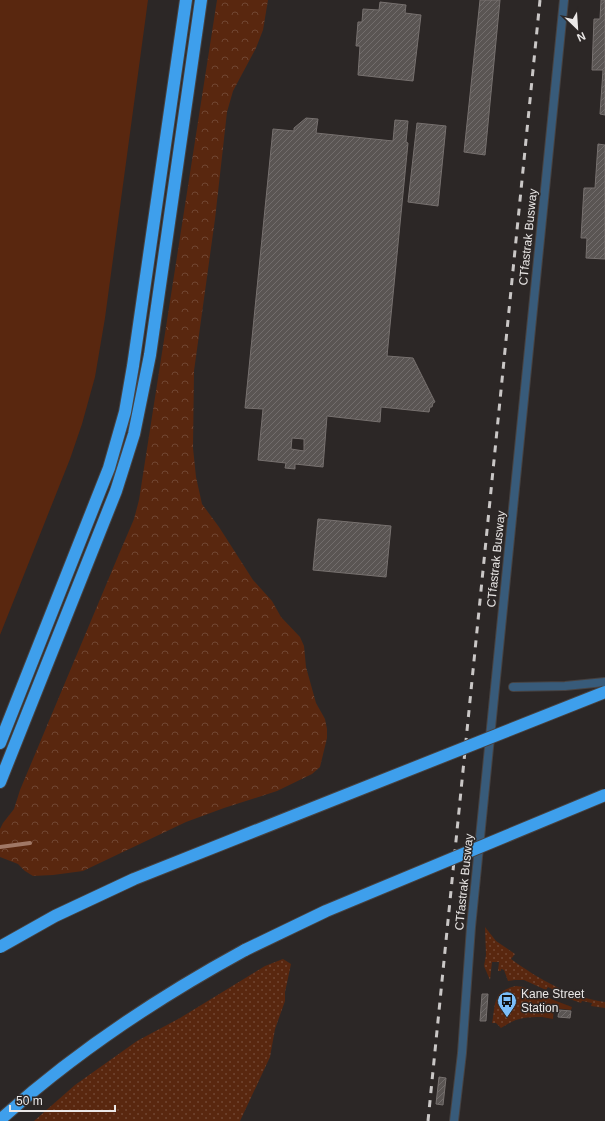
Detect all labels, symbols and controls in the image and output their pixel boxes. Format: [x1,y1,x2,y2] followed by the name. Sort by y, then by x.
[557,8,597,48] north arrow
[575,30,587,44] text: N
[516,188,540,286] street label: CTfastrak Busway
[484,510,508,608] street label: CTfastrak Busway
[452,833,476,931] street label: CTfastrak Busway
[521,987,585,1015] place label: Kane Street Station
[496,990,518,1018] bus stop icon: Kane Street Station
[10,1087,115,1113] scale bar
[16,1094,43,1108] text: 50 m

